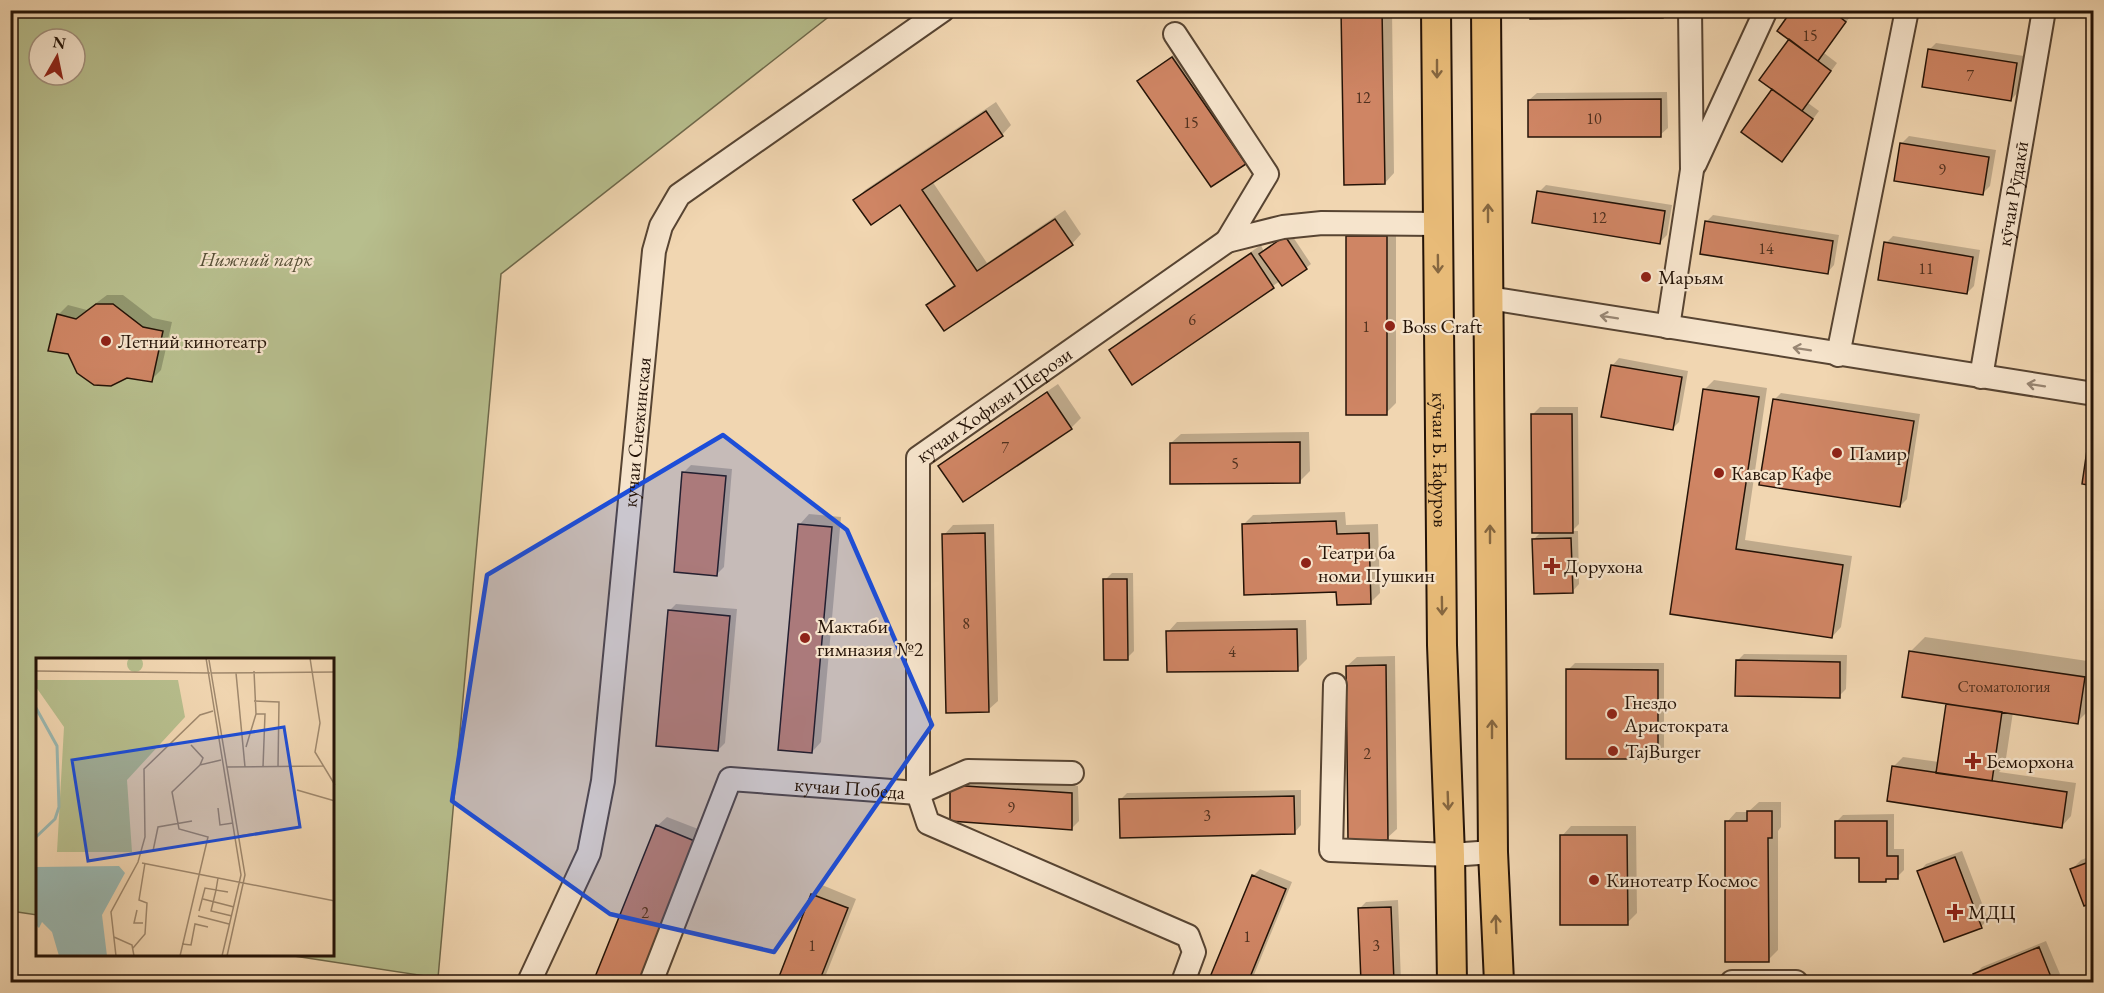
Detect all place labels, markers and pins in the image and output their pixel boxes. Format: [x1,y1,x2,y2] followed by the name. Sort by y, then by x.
[1658,264,1724,290] place label: Марьям
[1639,270,1653,284] marker: Марьям
[1402,313,1483,339] place label: Boss Craft
[1383,319,1397,333] marker: Boss Craft
[118,328,267,354] place label: Летний кинотеатр
[99,334,113,348] marker: Летний кинотеатр
[1849,440,1907,466] place label: Памир
[1830,446,1844,460] marker: Памир
[1731,460,1832,486] place label: Кавсар Кафе
[1712,466,1726,480] marker: Кавсар Кафе
[1318,539,1435,588] place label: Театри ба номи Пушкин
[1564,553,1643,579] place label: Дорухона
[1299,556,1313,570] marker: Театри ба номи Пушкин
[1545,559,1559,573] marker: Дорухона
[817,613,924,662] place label: Мактаби гимназия №2
[798,631,812,645] marker: Мактаби гимназия №2
[1623,689,1729,738] place label: Гнездо Аристократа
[1605,707,1619,721] marker: Гнездо Аристократа
[1625,738,1701,764] place label: TajBurger
[1606,744,1620,758] marker: TajBurger
[1986,748,2074,774] place label: Беморхона
[1964,752,1982,770] marker: Беморхона
[1606,867,1758,893] place label: Кинотеатр Космос
[1587,873,1601,887] marker: Кинотеатр Космос
[1968,899,2016,925] place label: МДЦ
[1946,903,1964,921] marker: МДЦ

